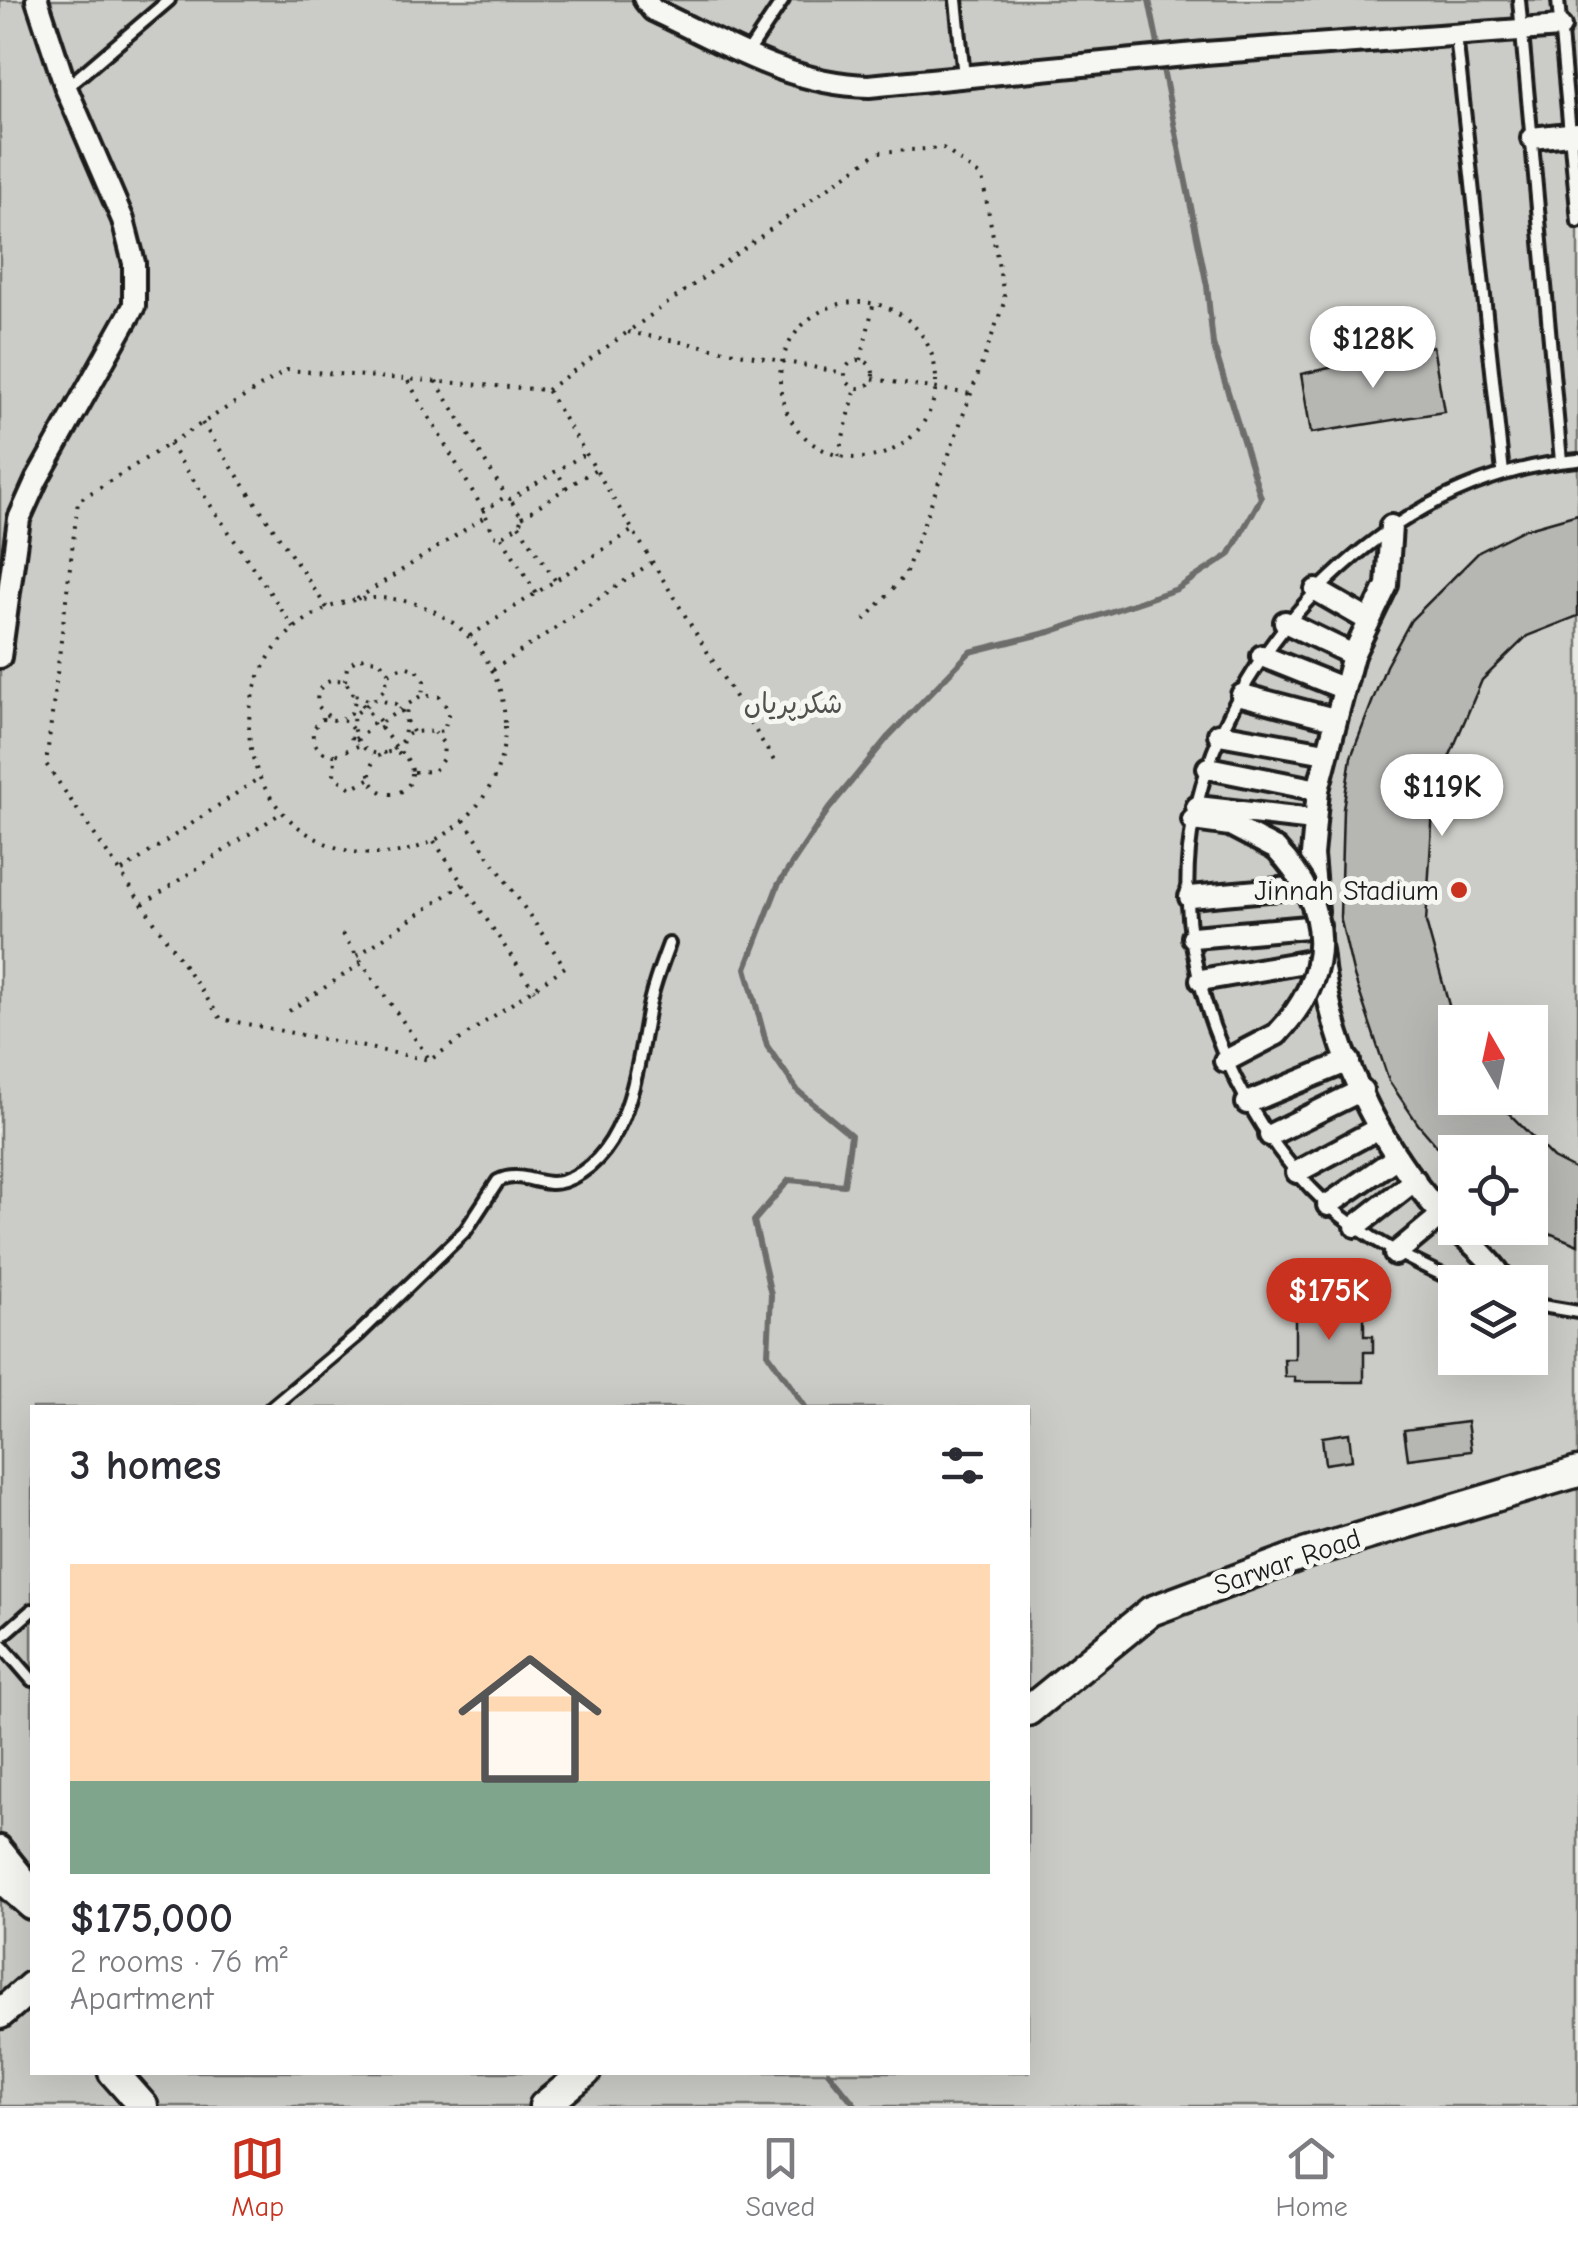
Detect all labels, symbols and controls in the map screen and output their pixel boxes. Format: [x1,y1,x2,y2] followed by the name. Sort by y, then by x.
[1303,306,1443,391] pin: $128K
[1332,320,1414,357] text: $128K
[743,688,843,722] park label: شکرپریاں
[1372,754,1512,839] pin: $119K
[1402,768,1482,805] text: $119K
[1254,875,1439,907] place label: Jinnah Stadium
[1448,879,1470,901] marker: Jinnah Stadium
[1438,1005,1548,1115] north arrow
[1438,1005,1548,1375] map controls
[1438,1135,1548,1245] button: locate
[1259,1258,1399,1343] pin: $175K
[1438,1265,1548,1375] button: layers
[1288,1272,1370,1309] text: $175K
[935,1438,990,1493] icon: filters
[70,1441,221,1490] text: 3 homes
[1210,1522,1365,1602] street label: Sarwar Road
[440,1629,620,1809] icon: home
[70,1894,233,1943] text: $175,000
[70,1943,288,1980] text: 2 rooms · 76 m²
[70,1980,213,2017] text: Apartment
[230,2131,285,2223] tab: Map
[745,2131,815,2223] tab: Saved
[1276,2131,1348,2223] tab: Home

